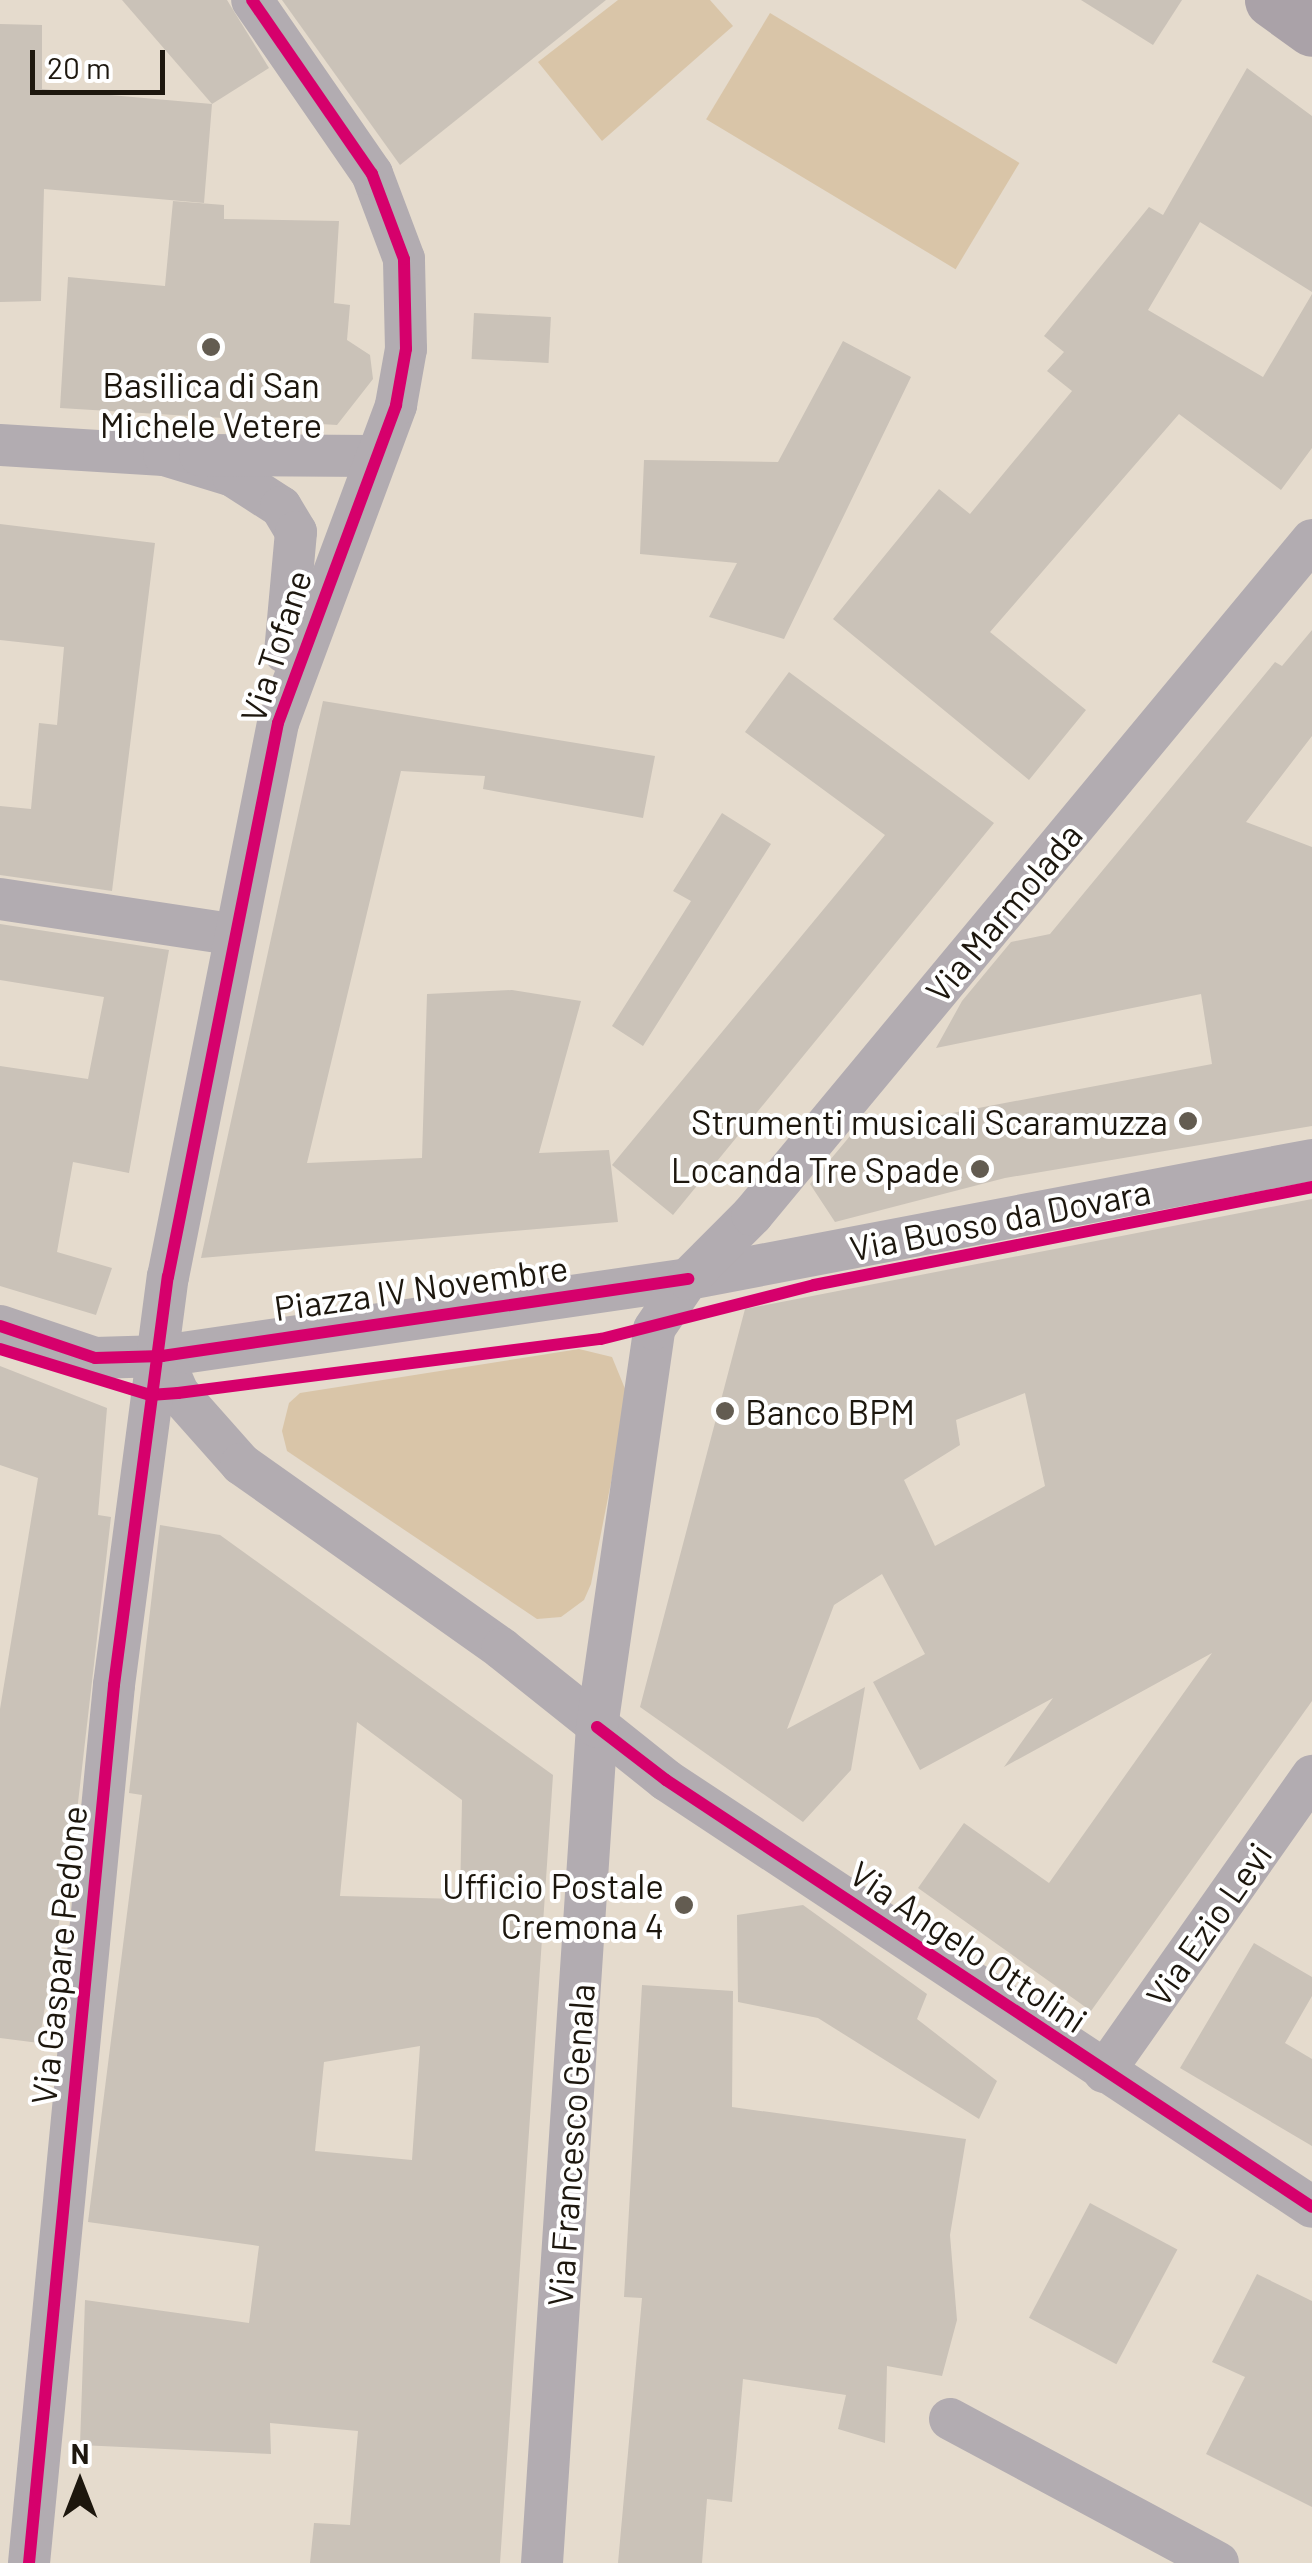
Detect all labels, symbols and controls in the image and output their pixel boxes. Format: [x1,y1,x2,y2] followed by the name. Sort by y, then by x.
[35,30,170,92] scale bar
[47,49,111,85] text: 20 m
[200,336,222,358] marker: Basilica di San Michele Vetere
[100,363,322,445] place label: Basilica di San Michele Vetere
[231,564,319,728] street label: Via Tofane
[916,814,1090,1010] street label: Via Marmolada
[691,1100,1168,1142] place label: Strumenti musicali Scaramuzza
[1177,1110,1199,1132] marker: Strumenti musicali Scaramuzza
[671,1148,960,1190] place label: Locanda Tre Spade
[969,1158,991,1180] marker: Locanda Tre Spade
[846,1169,1154,1269] street label: Via Buoso da Dovara
[271,1246,571,1328] street label: Piazza IV Novembre
[745,1390,915,1432] place label: Banco BPM
[714,1400,736,1422] marker: Banco BPM
[21,1804,95,2106] street label: Via Gaspare Pedone
[1136,1834,1280,2014] street label: Via Ezio Levi
[843,1851,1095,2041] street label: Via Angelo Ottolini
[442,1864,664,1946] place label: Ufficio Postale Cremona 4
[673,1894,695,1916] marker: Ufficio Postale Cremona 4
[538,1982,602,2308] street label: Via Francesco Genala
[30,2433,130,2533] north arrow
[71,2436,89,2470] text: N

